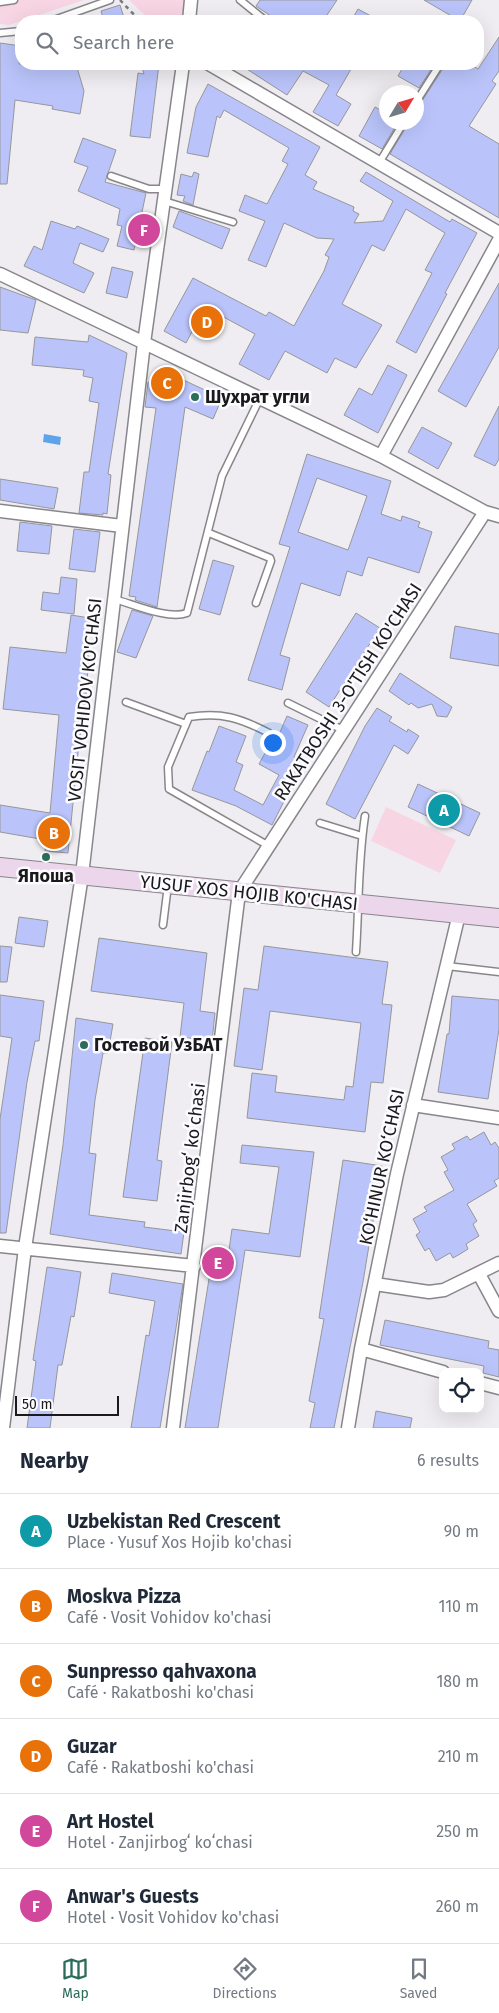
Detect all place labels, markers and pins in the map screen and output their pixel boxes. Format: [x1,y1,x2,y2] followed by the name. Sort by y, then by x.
[128,211,160,249] pin: F
[191,303,223,341] pin: D
[151,364,183,402] pin: C
[205,386,310,408] place label: Шухрат угли
[189,391,201,403] marker: Шухрат угли
[428,791,460,829] pin: A
[38,814,70,852] pin: B
[40,851,52,863] marker: Япоша
[18,865,74,887] place label: Япоша
[94,1034,223,1056] place label: Гостевой УзБАТ
[78,1039,90,1051] marker: Гостевой УзБАТ
[202,1244,234,1282] pin: E

